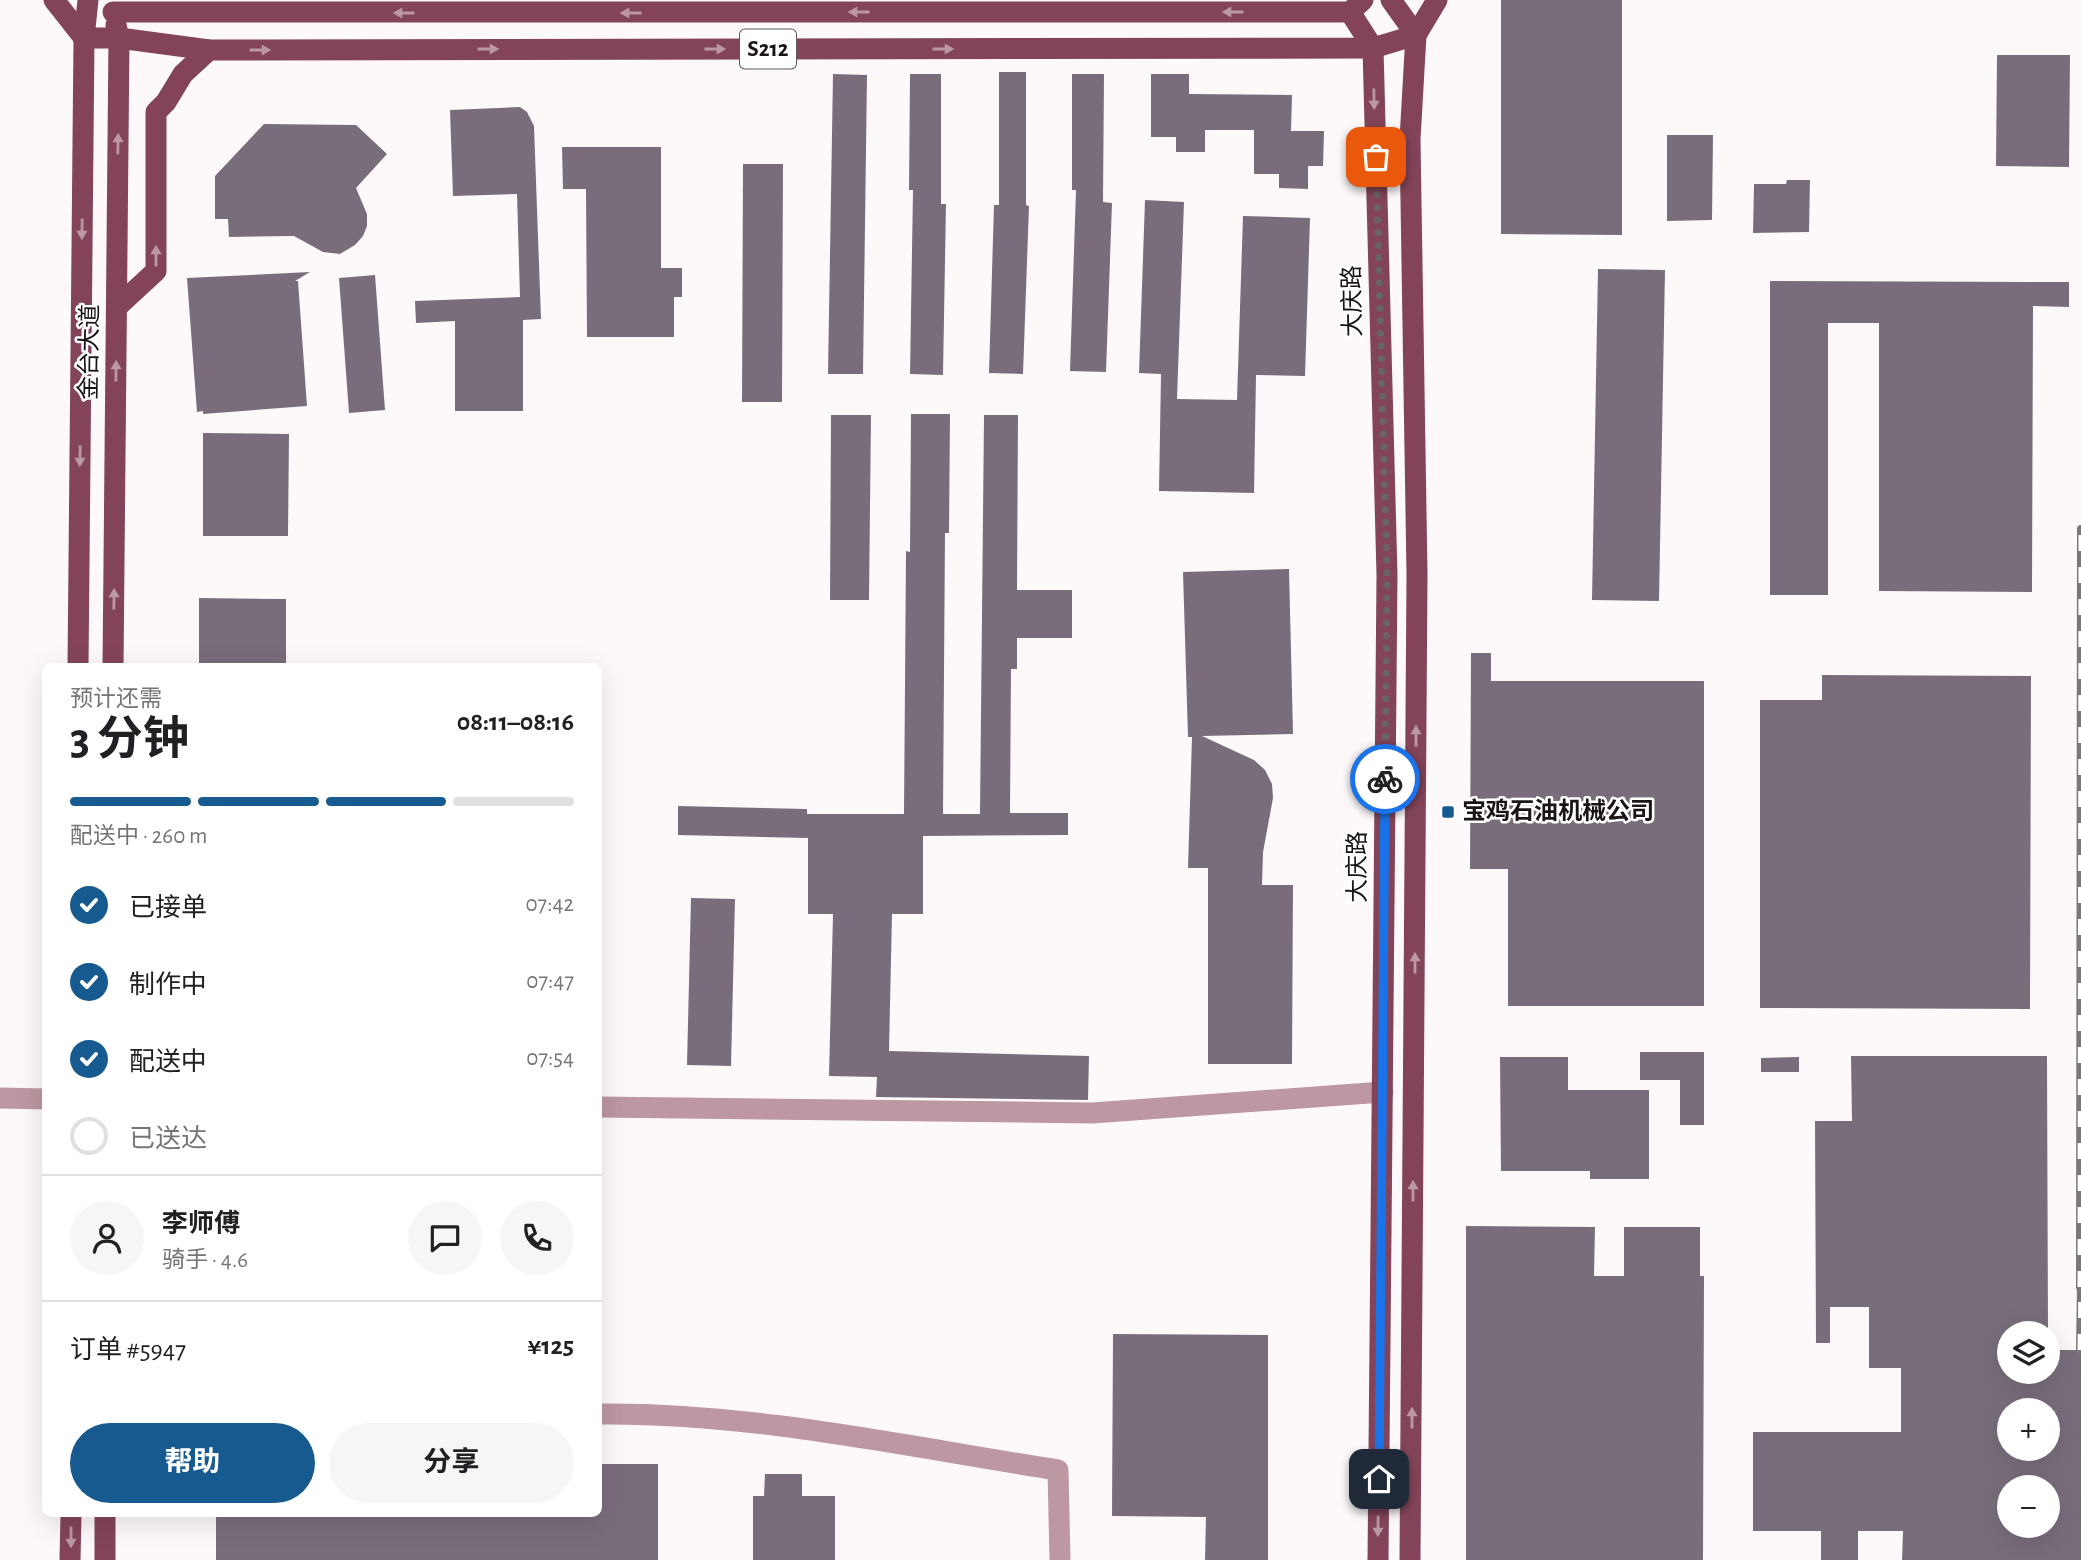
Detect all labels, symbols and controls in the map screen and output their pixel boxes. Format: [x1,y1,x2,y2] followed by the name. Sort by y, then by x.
[847,6,869,18] one-way arrow
[1222,6,1244,18] one-way arrow
[392,7,414,19] one-way arrow
[620,7,642,19] one-way arrow
[740,30,796,68] road number: S212
[477,43,499,55] one-way arrow
[705,43,727,55] one-way arrow
[932,43,954,55] one-way arrow
[250,44,272,56] one-way arrow
[1368,88,1380,110] one-way arrow
[1346,127,1406,187] pin
[112,132,124,154] one-way arrow
[1357,138,1395,176] icon: bag
[76,218,88,240] one-way arrow
[150,245,162,267] one-way arrow
[1338,265,1366,337] street label: 大庆路
[75,304,103,400] street label: 金台大道
[110,360,122,382] one-way arrow
[74,446,86,468] one-way arrow
[108,587,119,609] one-way arrow
[70,688,162,711] text: 预计还需
[457,709,574,735] text: 08:11–08:16
[70,717,189,763] text: 3 分钟
[1411,725,1422,747] one-way arrow
[1350,744,1420,814] courier
[1366,760,1404,798] icon: bike
[1462,798,1654,824] place label: 宝鸡石油机械公司
[1440,804,1456,820] marker: 宝鸡石油机械公司
[70,825,207,848] text: 配送中 · 260 m
[1344,831,1370,903] street label: 大庆路
[70,886,108,924] icon: check
[525,893,574,916] text: 07:42
[129,895,207,921] text: 已接单
[1409,952,1421,974] one-way arrow
[70,963,108,1001] icon: check
[526,970,574,993] text: 07:47
[129,972,207,998] text: 制作中
[70,1040,108,1078] icon: check
[526,1047,574,1070] text: 07:54
[129,1049,207,1075] text: 配送中
[129,1126,207,1152] text: 已送达
[1407,1180,1419,1202] one-way arrow
[70,1201,144,1275] button: person
[408,1201,482,1275] button: chat
[500,1201,574,1275] button: phone
[162,1211,240,1237] text: 李师傅
[162,1249,248,1272] text: 骑手 · 4.6
[1997,1321,2060,1538] map controls
[1997,1321,2060,1384] button: layers
[527,1333,574,1359] text: ¥125
[70,1337,186,1363] text: 订单 #5947
[1997,1398,2060,1461] button: +
[1406,1407,1417,1429] one-way arrow
[70,1423,315,1503] button: 帮助
[329,1423,574,1503] button: 分享
[1349,1449,1409,1509] pin
[1360,1460,1398,1498] icon: home
[1997,1475,2060,1538] button: −
[1372,1516,1384,1538] one-way arrow
[65,1526,76,1548] one-way arrow

